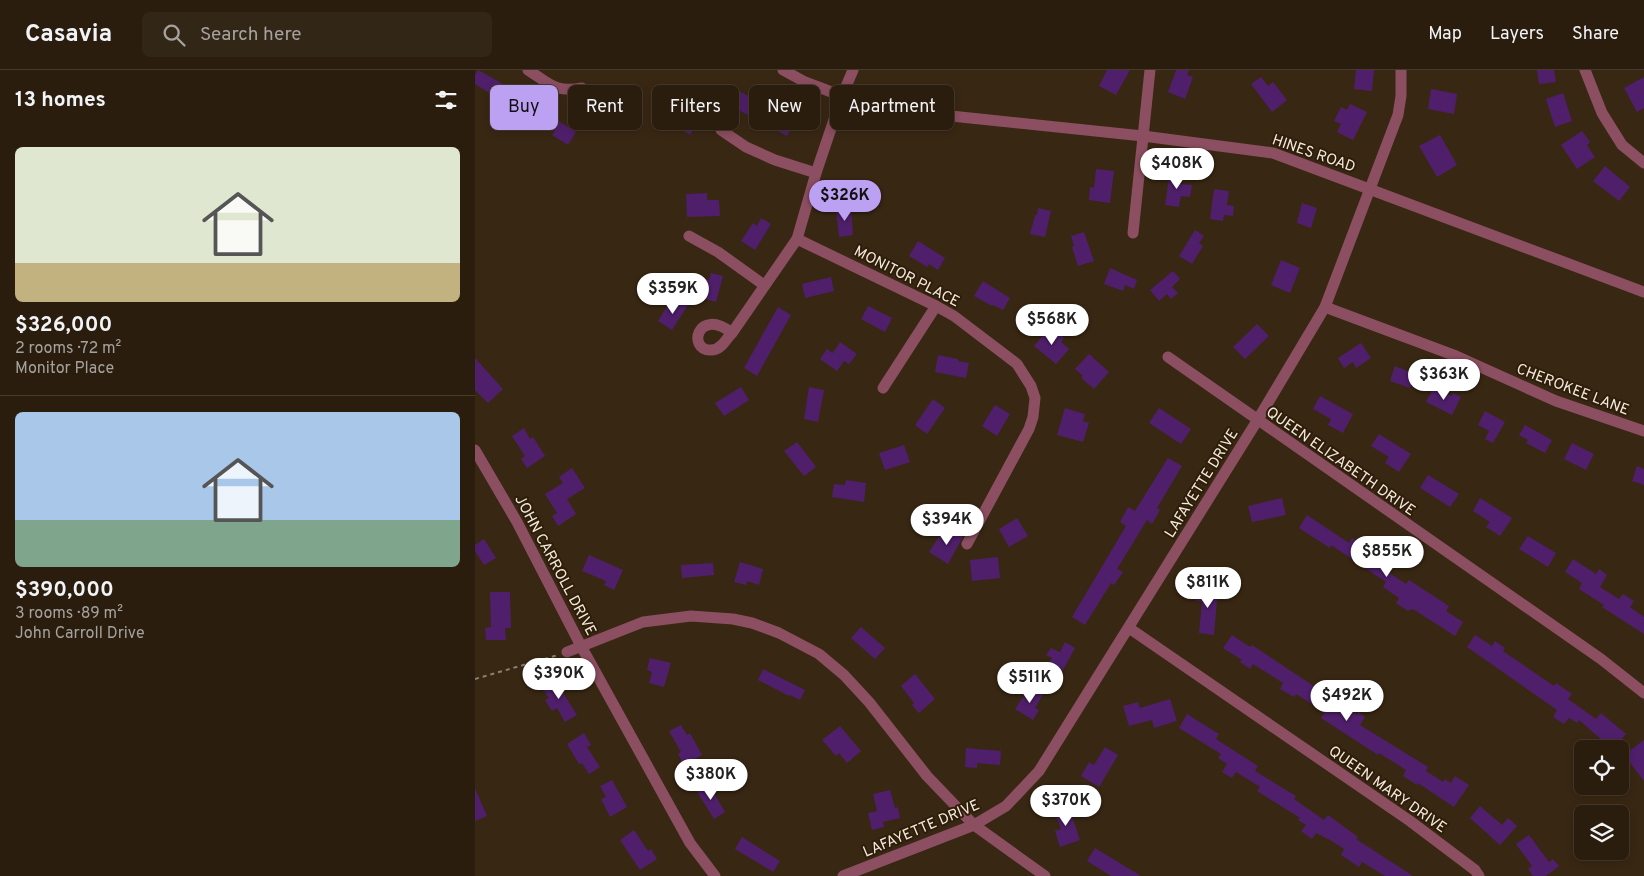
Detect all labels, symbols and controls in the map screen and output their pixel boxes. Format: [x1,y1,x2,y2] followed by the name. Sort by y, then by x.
[142,12,492,57] search box
[25,20,112,50] text: Casavia
[160,21,188,49] icon: search
[200,23,302,47] text: Search here
[1428,23,1462,46] text: Map
[1490,23,1544,46] text: Layers
[1572,23,1619,46] text: Share
[490,85,558,130] chip: Buy
[568,85,642,130] chip: Rent
[652,85,739,130] chip: Filters
[749,85,820,130] chip: New
[830,85,954,130] chip: Apartment
[432,86,460,114] icon: filters
[15,87,106,114] text: 13 homes
[1269,131,1358,178] street label: HINES ROAD
[1142,148,1212,190] pin: $408K
[1151,154,1203,174] text: $408K
[193,179,283,269] icon: home
[810,180,880,222] pin: $326K
[820,186,870,206] text: $326K
[850,242,962,312] street label: MONITOR PLACE
[638,272,708,315] pin: $359K
[648,279,698,299] text: $359K
[1017,304,1087,346] pin: $568K
[1027,310,1077,330] text: $568K
[15,312,112,339] text: $326,000
[15,339,121,359] text: 2 rooms · 72 m²
[1409,358,1479,401] pin: $363K
[15,359,114,379] text: Monitor Place
[1513,360,1631,421] street label: CHEROKEE LANE
[1419,365,1469,385] text: $363K
[1262,403,1419,521] street label: QUEEN ELIZABETH DRIVE
[1161,426,1243,542] street label: LAFAYETTE DRIVE
[193,445,283,535] icon: home
[510,492,600,639] street label: JOHN CARROLL DRIVE
[912,504,982,546] pin: $394K
[922,510,972,530] text: $394K
[1352,536,1422,578] pin: $855K
[1362,542,1412,562] text: $855K
[1173,566,1243,609] pin: $811K
[1186,573,1230,593] text: $811K
[15,577,114,604] text: $390,000
[15,604,123,624] text: 3 rooms · 89 m²
[15,624,145,644] text: John Carroll Drive
[524,658,594,700] pin: $390K
[995,662,1065,704] pin: $511K
[534,664,584,684] text: $390K
[1008,668,1052,688] text: $511K
[1312,680,1382,722] pin: $492K
[1322,686,1372,706] text: $492K
[1574,740,1629,860] map controls
[1574,740,1629,795] button: locate
[1324,742,1450,838] street label: QUEEN MARY DRIVE
[676,758,746,801] pin: $380K
[686,765,736,785] text: $380K
[1031,784,1101,827] pin: $370K
[1041,791,1091,811] text: $370K
[860,796,983,863] street label: LAFAYETTE DRIVE
[1574,805,1629,860] button: layers

